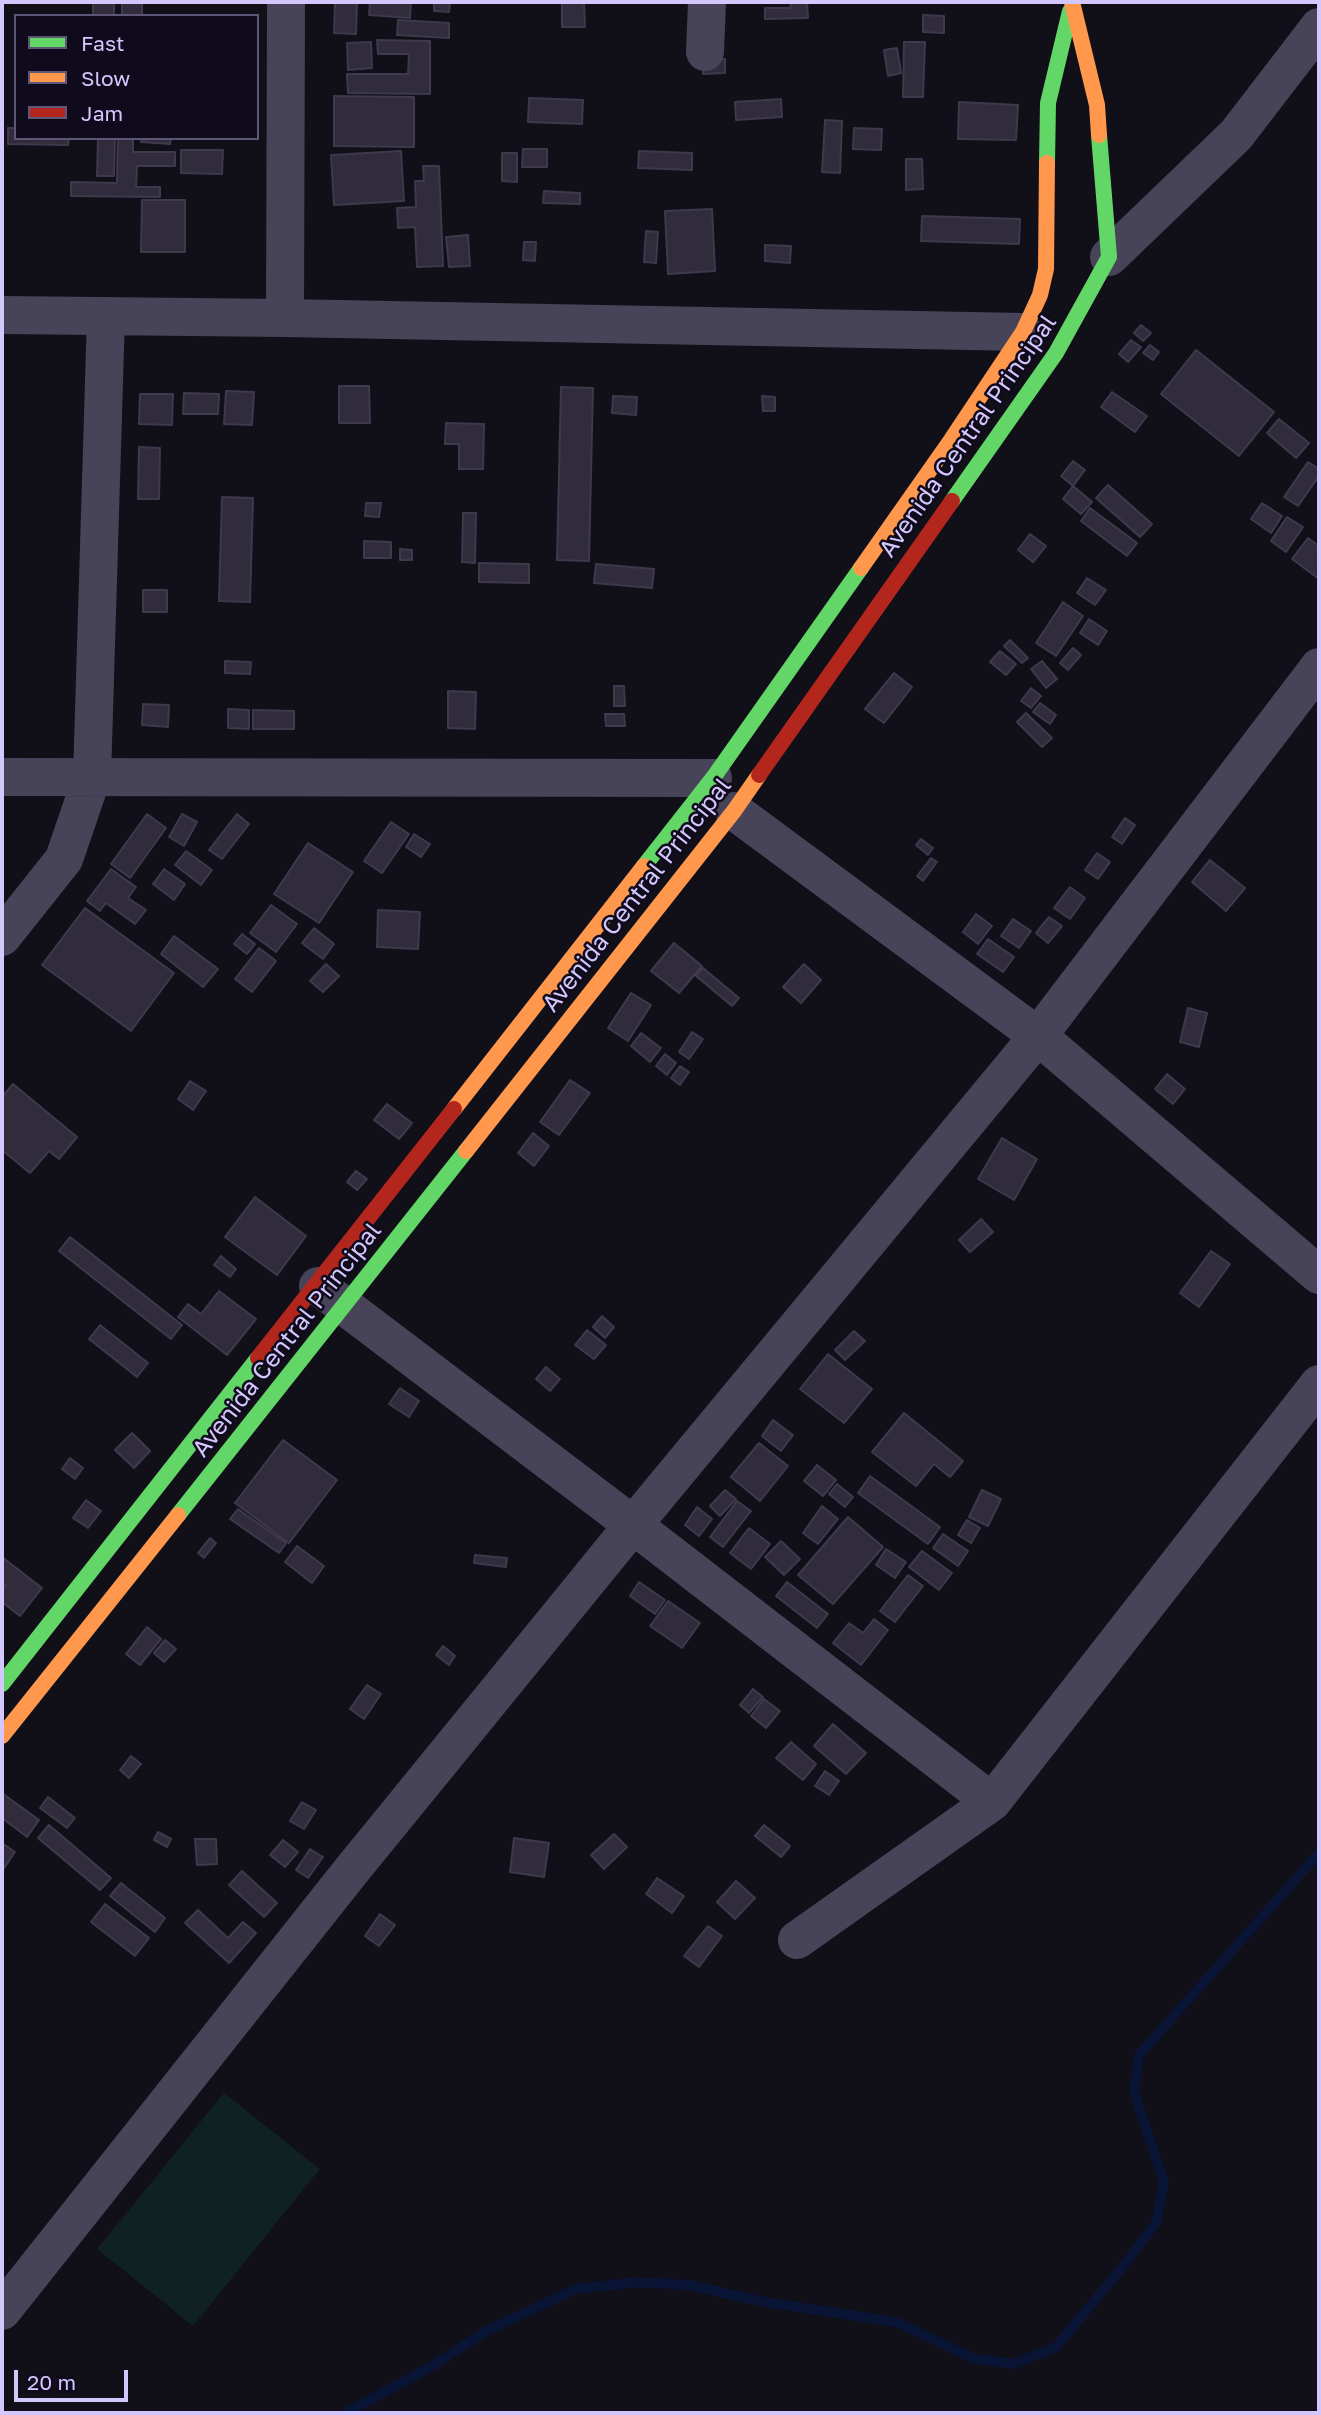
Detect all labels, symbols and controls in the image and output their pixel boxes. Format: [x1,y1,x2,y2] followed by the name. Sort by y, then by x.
[14,14,259,140] legend
[81,30,124,56] text: Fast
[81,65,130,91] text: Slow
[81,100,123,126] text: Jam
[873,309,1063,563] street label: Avenida Central Principal
[537,772,737,1018] street label: Avenida Central Principal
[187,1217,387,1463] street label: Avenida Central Principal
[18,2356,131,2400] scale bar
[27,2369,76,2395] text: 20 m

